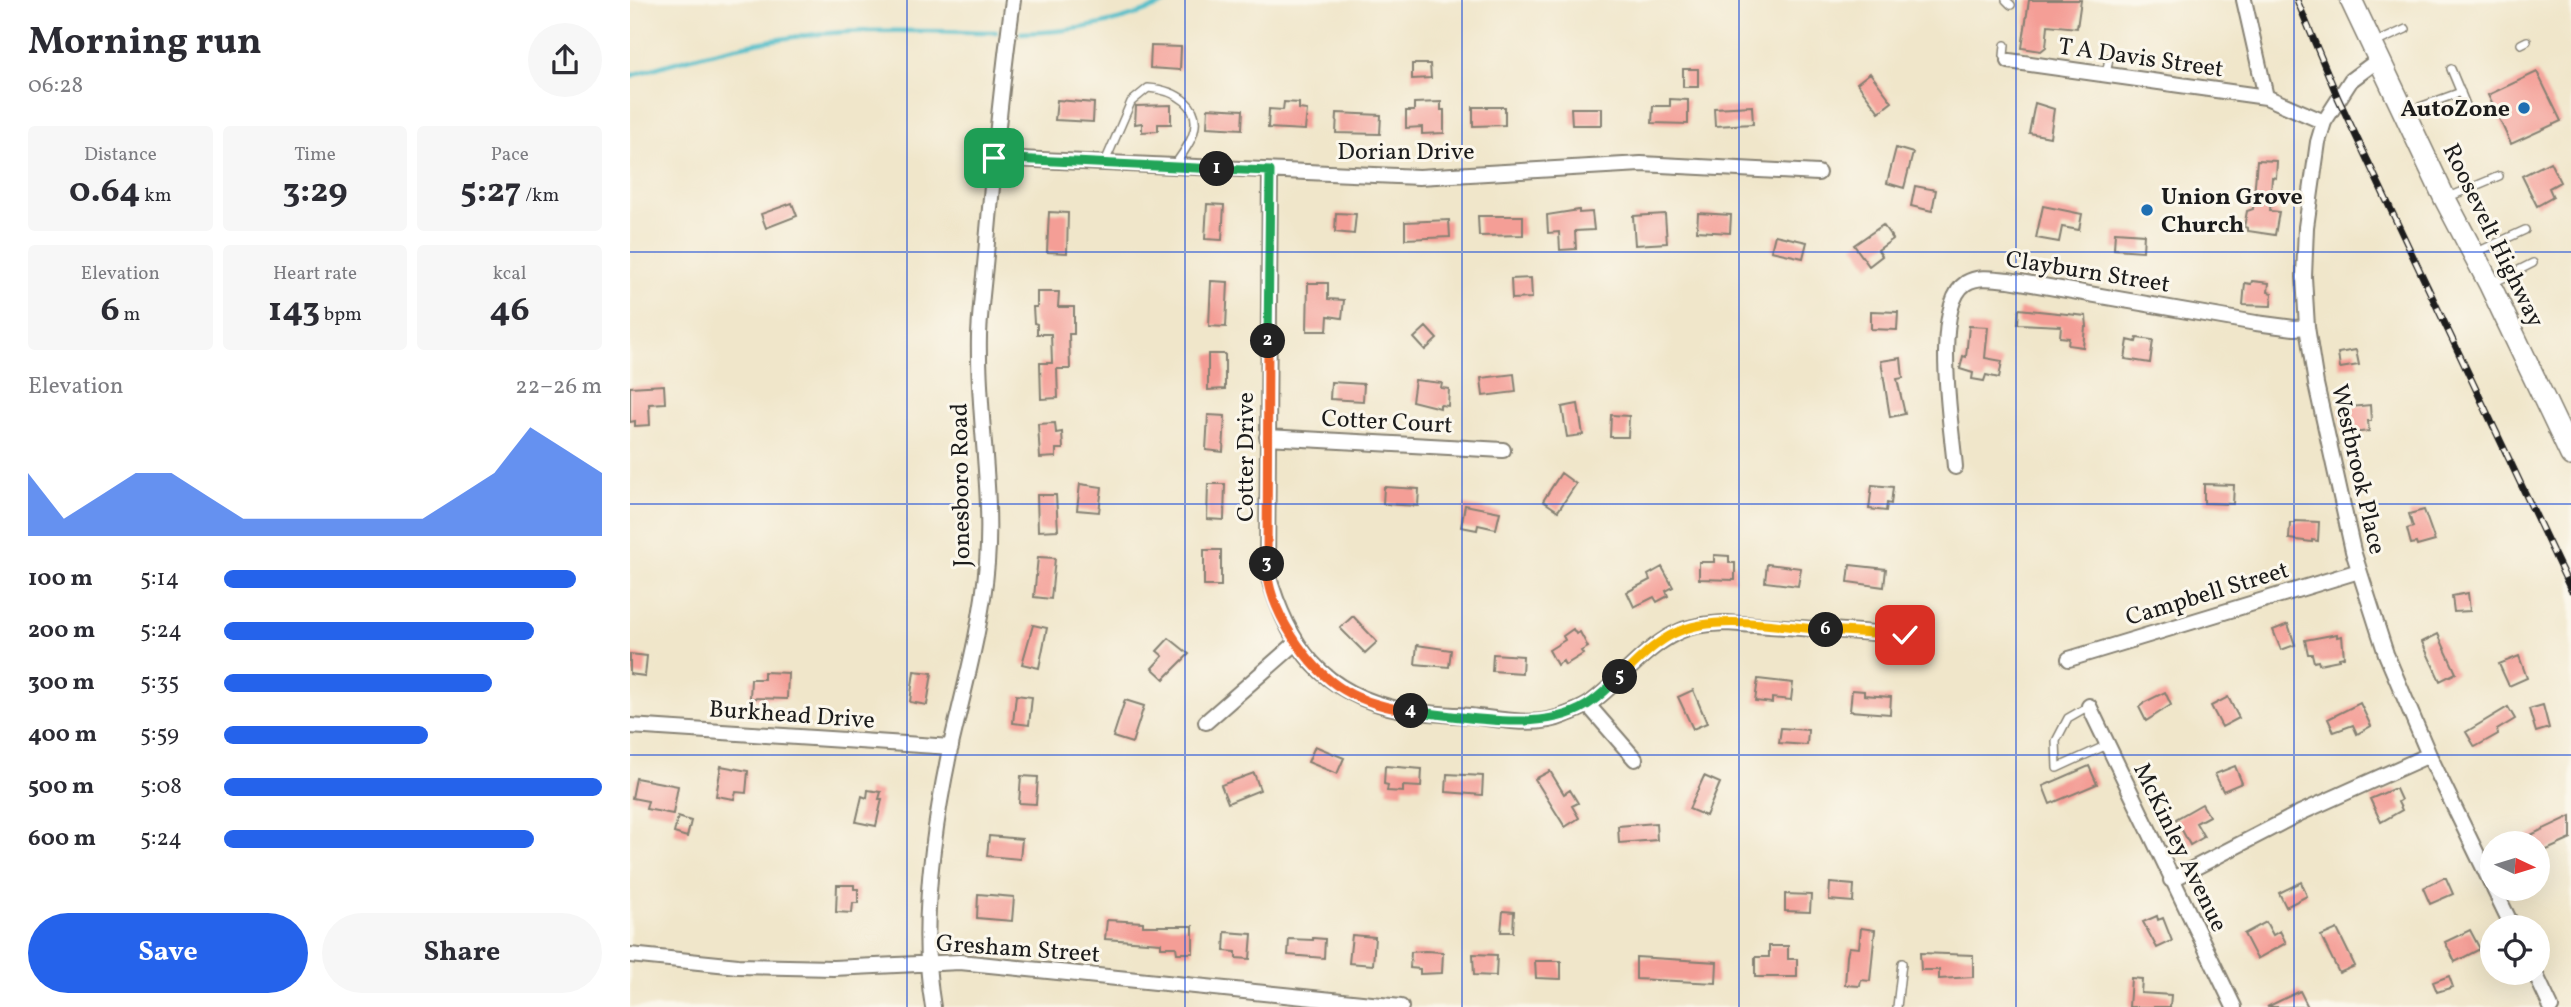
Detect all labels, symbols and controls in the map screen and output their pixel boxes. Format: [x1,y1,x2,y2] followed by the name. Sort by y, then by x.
[28,17,262,70] text: Morning run
[528,23,602,97] button: share
[2056,31,2226,87] street label: T A Davis Street
[28,70,83,102] text: 06:28
[2401,93,2510,127] place label: AutoZone
[2516,100,2532,116] marker: AutoZone
[964,128,1024,188] pin
[1337,136,1475,170] street label: Dorian Drive
[2433,138,2551,334] street label: Roosevelt Highway
[975,139,1013,177] icon: arrive
[84,142,157,168] text: Distance
[294,142,336,168] text: Time
[491,142,529,168] text: Pace
[1200,152,1234,186] pin: 1
[1213,155,1220,181] text: 1
[69,168,141,216] text: 0.64
[282,168,348,216] text: 3:29
[460,168,521,216] text: 5:27
[2161,181,2303,243] place label: Union Grove Church
[141,183,172,209] text: km
[521,183,559,209] text: /km
[2139,202,2155,218] marker: Union Grove Church
[2003,243,2172,303] street label: Clayburn Street
[81,261,160,287] text: Elevation
[273,261,357,287] text: Heart rate
[493,261,527,287] text: kcal
[100,287,120,335] text: 6
[268,287,320,335] text: 143
[490,287,530,335] text: 46
[120,302,140,328] text: m
[320,302,362,328] text: bpm
[1250,324,1286,358] pin: 2
[1263,327,1272,353] text: 2
[28,371,124,403] text: Elevation
[515,371,602,403] text: 22–26 m
[2321,381,2393,558] street label: Westbrook Place
[1230,392,1264,522] street label: Cotter Drive
[944,403,980,567] street label: Jonesboro Road
[1320,403,1453,443] street label: Cotter Court
[1250,546,1284,582] pin: 3
[1262,550,1271,576] text: 3
[2122,554,2293,636] street label: Campbell Street
[28,563,93,595] text: 100 m
[140,563,179,595] text: 5:14
[1875,605,1935,665] pin
[1808,612,1844,648] pin: 6
[28,615,95,647] text: 200 m
[140,615,182,647] text: 5:24
[1820,616,1831,642] text: 6
[1886,616,1924,654] icon: check
[1602,660,1637,694] pin: 5
[1615,663,1624,689] text: 5
[28,667,95,699] text: 300 m
[140,667,179,699] text: 5:35
[708,693,876,739] street label: Burkhead Drive
[1394,694,1428,728] pin: 4
[1405,697,1416,723] text: 4
[28,719,97,751] text: 400 m
[140,719,179,751] text: 5:59
[2124,758,2235,938] street label: McKinley Avenue
[28,771,94,803] text: 500 m
[140,771,182,803] text: 5:08
[28,823,96,855] text: 600 m
[140,823,182,855] text: 5:24
[2480,831,2550,901] north arrow
[2480,831,2550,985] map controls
[28,913,308,993] button: Save
[322,913,602,993] button: Share
[2480,915,2550,985] button: locate
[935,927,1101,973] street label: Gresham Street

